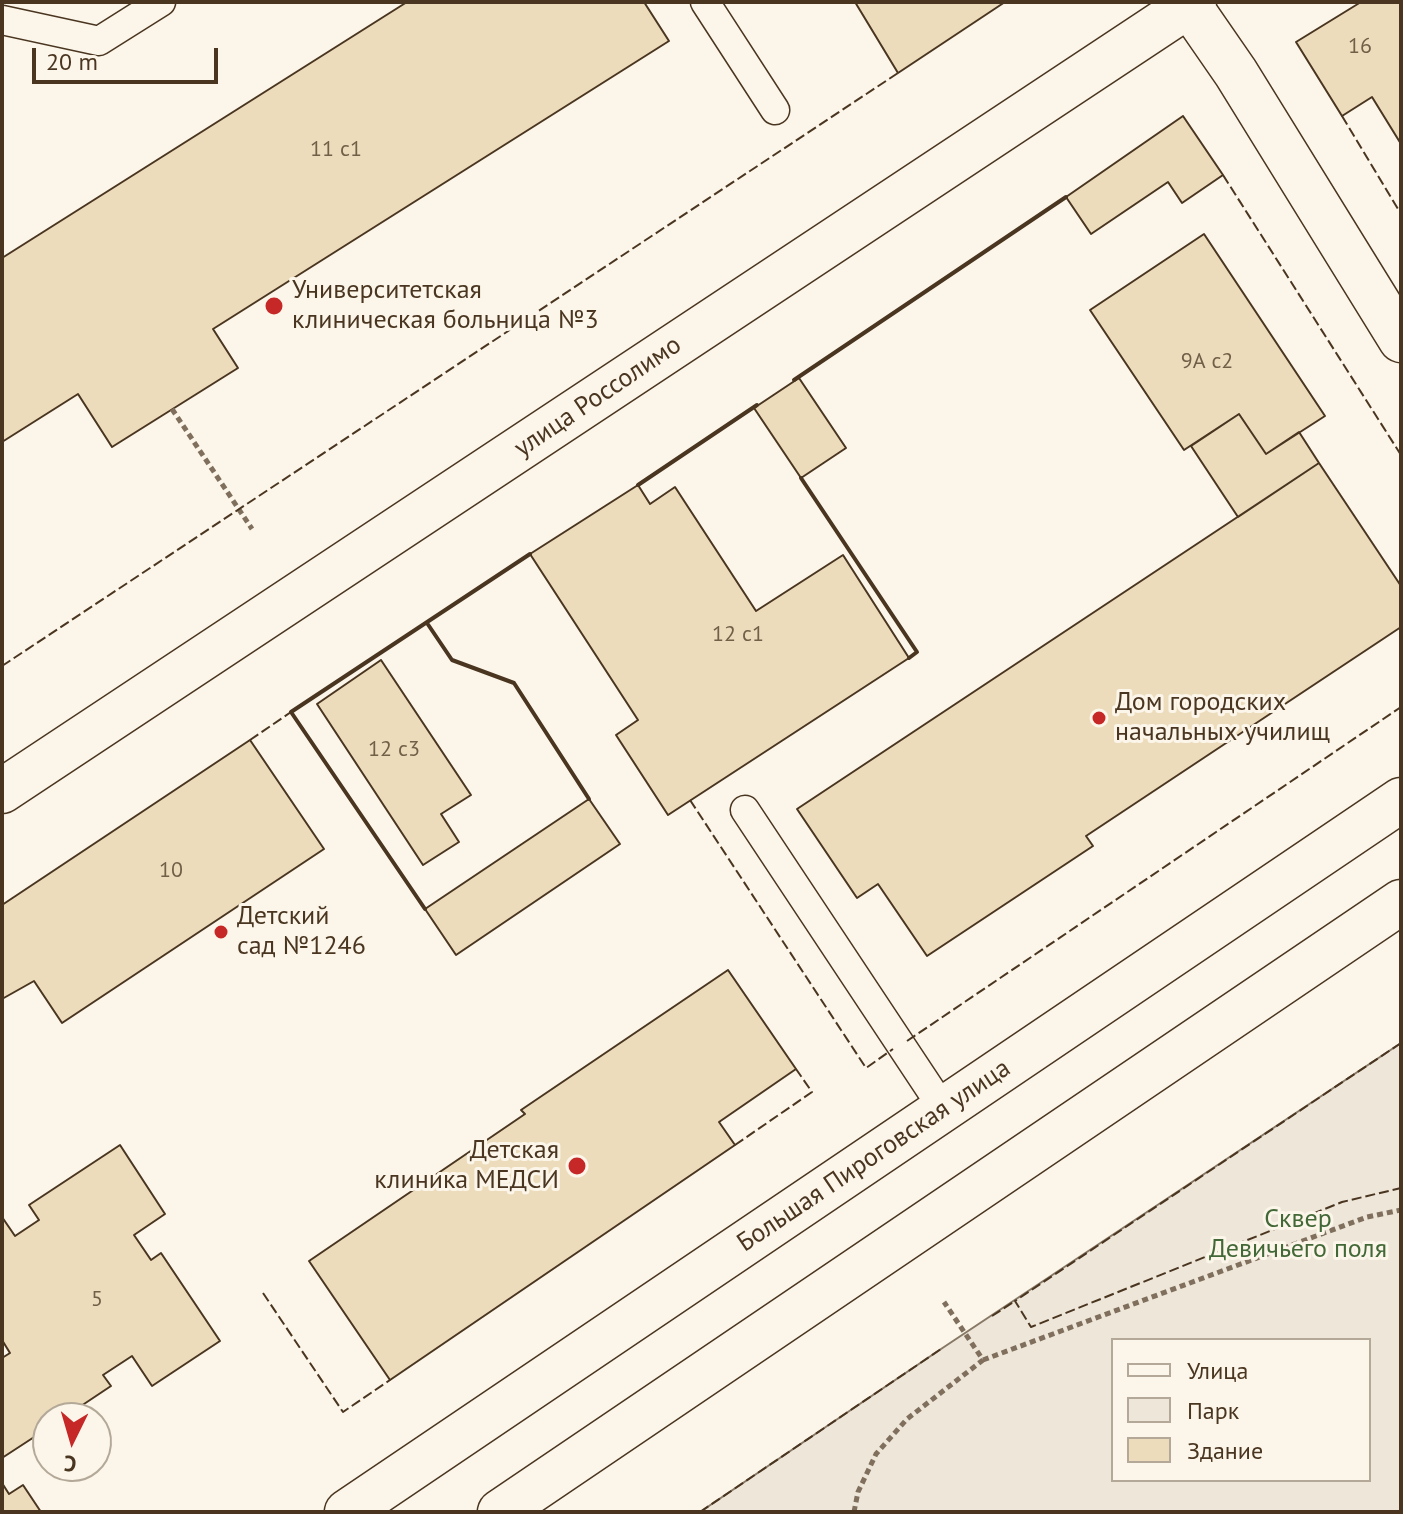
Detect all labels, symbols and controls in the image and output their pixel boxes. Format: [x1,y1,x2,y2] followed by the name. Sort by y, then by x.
[36,32,222,82] scale bar
[1348,34,1372,60] house number: 16
[46,46,98,77] text: 20 m
[310,137,362,163] house number: 11 с1
[292,275,599,336] place label: Университетская клиническая больница №3
[263,295,285,317] marker: Университетская клиническая больница №3
[509,330,687,464] street label: улица Россолимо
[1181,349,1233,375] house number: 9А с2
[712,622,764,648] house number: 12 с1
[1115,687,1330,748] place label: Дом городских начальных училищ
[1090,709,1108,727] marker: Дом городских начальных училищ
[368,737,420,763] house number: 12 с3
[159,858,183,884] house number: 10
[237,901,366,962] place label: Детский сад №1246
[212,923,230,941] marker: Детский сад №1246
[732,1053,1016,1259] street label: Большая Пироговская улица
[374,1135,559,1196] place label: Детская клиника МЕДСИ
[566,1155,588,1177] marker: Детская клиника МЕДСИ
[1209,1204,1387,1266] park label: Сквер Девичьего поля
[91,1287,103,1313] house number: 5
[1111,1338,1371,1482] legend
[1187,1355,1248,1386] text: Улица
[1187,1395,1239,1426] text: Парк
[32,1402,112,1482] north arrow
[1187,1435,1263,1466] text: Здание
[63,1449,77,1478] text: С

